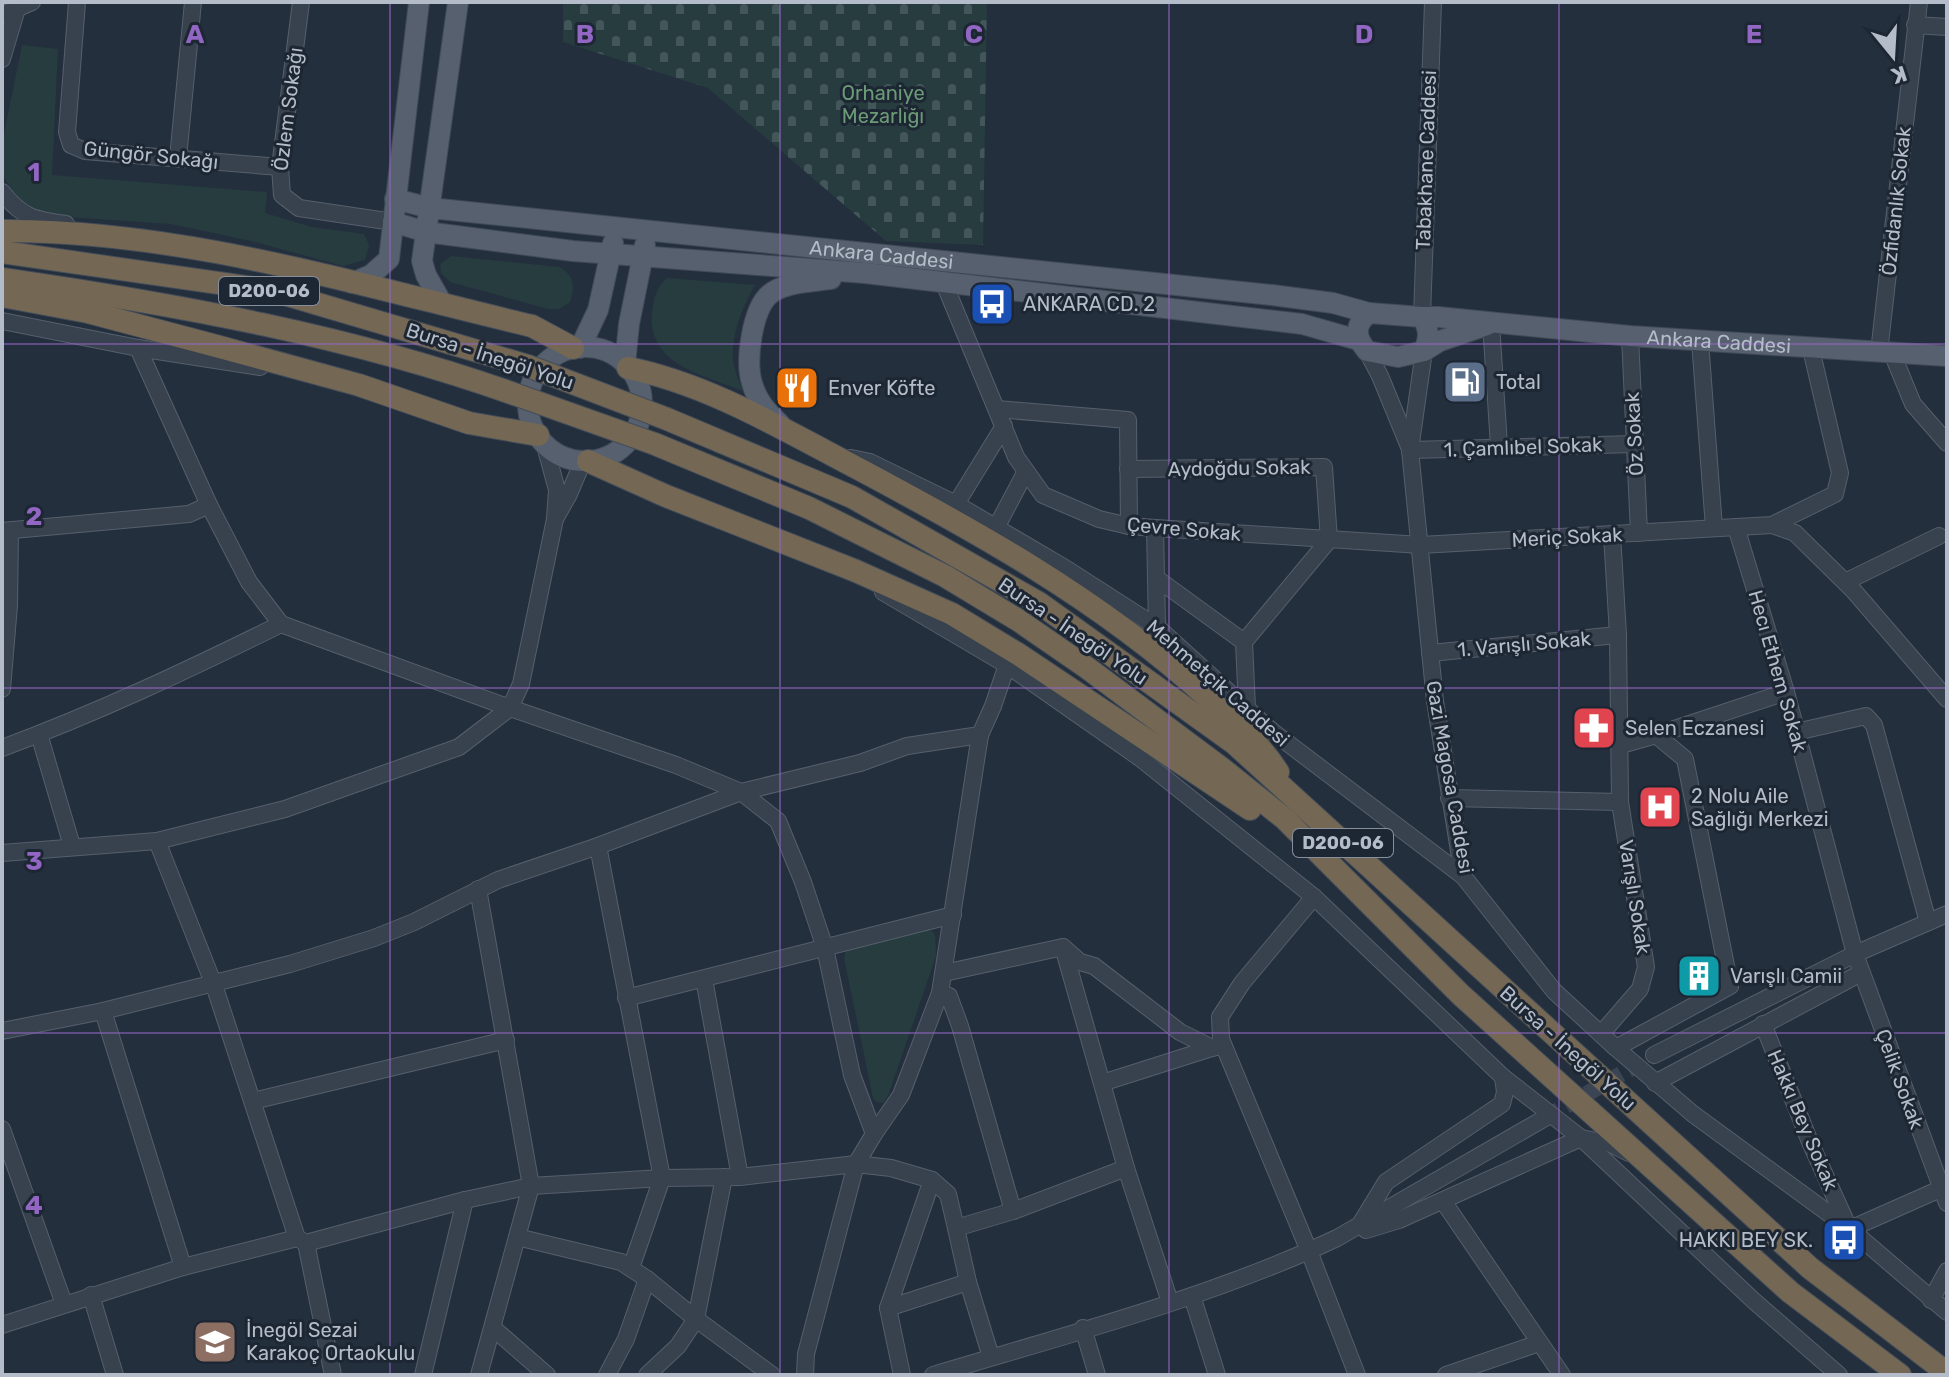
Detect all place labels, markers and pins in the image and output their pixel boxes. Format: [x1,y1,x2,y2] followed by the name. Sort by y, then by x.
[968,280,1016,328] bus stop icon: ANKARA CD. 2
[1023,292,1155,316] place label: ANKARA CD. 2
[1441,358,1489,406] fuel station icon: Total
[773,364,821,412] restaurant icon: Enver Köfte
[1496,370,1541,394] place label: Total
[828,376,935,400] place label: Enver Köfte
[1570,704,1618,752] pharmacy icon: Selen Eczanesi
[1625,716,1764,740] place label: Selen Eczanesi
[1636,783,1684,831] hospital icon: 2 Nolu Aile Sağlığı Merkezi
[1691,784,1829,831] place label: 2 Nolu Aile Sağlığı Merkezi
[1675,952,1723,1000] building icon: Varışlı Camii
[1730,964,1842,988] place label: Varışlı Camii
[1820,1216,1868,1264] bus stop icon: HAKKI BEY SK.
[1679,1228,1813,1252] place label: HAKKI BEY SK.
[191,1318,239,1366] school or university icon: İnegöl Sezai Karakoç Ortaokulu
[246,1318,415,1365] place label: İnegöl Sezai Karakoç Ortaokulu

